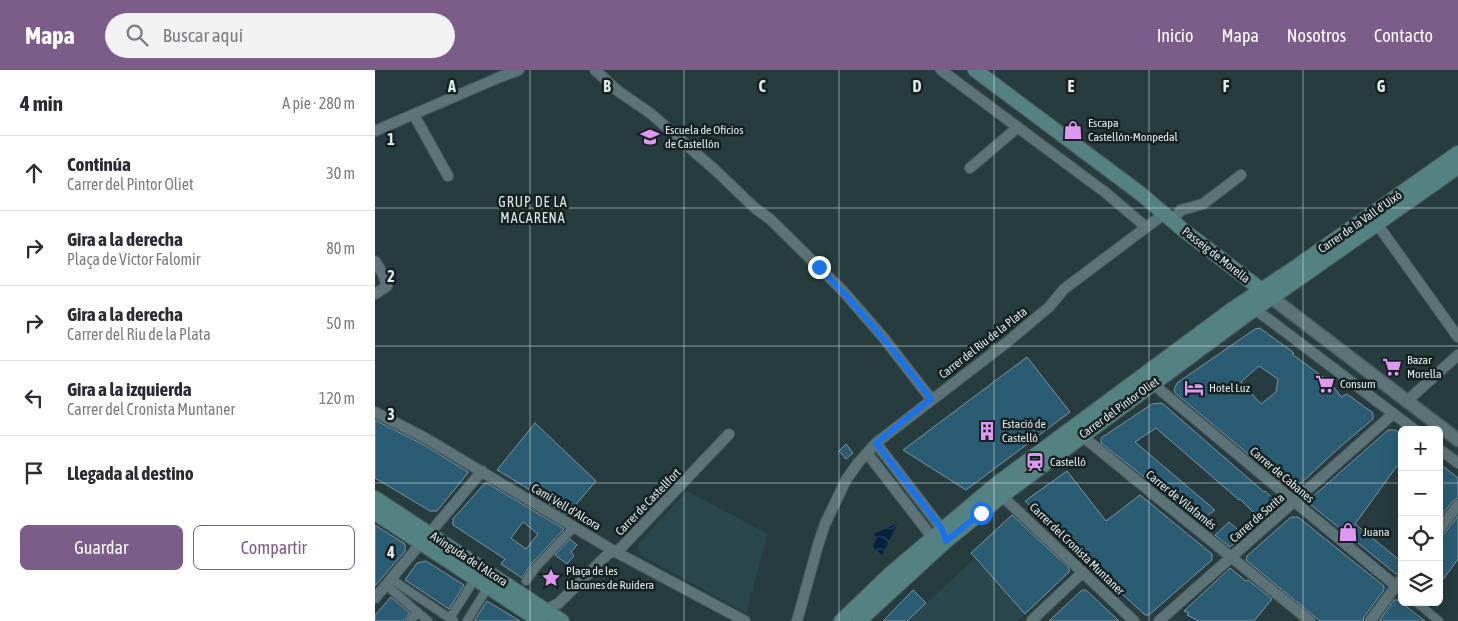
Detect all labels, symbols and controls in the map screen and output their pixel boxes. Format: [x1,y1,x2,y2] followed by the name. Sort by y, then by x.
[105,13,455,58] search box
[123,21,151,49] icon: search
[25,22,75,49] text: Mapa
[163,24,243,46] text: Buscar aquí
[1157,25,1193,46] text: Inicio
[1221,25,1259,46] text: Mapa
[1287,25,1346,46] text: Nosotros
[1374,25,1433,46] text: Contacto
[447,77,456,95] text: A
[603,77,611,95] text: B
[758,77,766,95] text: C
[913,77,922,95] text: D
[1068,77,1075,95] text: E
[1223,77,1230,95] text: F
[1377,77,1386,95] text: G
[20,91,63,115] text: 4 min
[282,94,355,112] text: A pie · 280 m
[1088,116,1179,144] place label: Escapa Castellón-Monpedal
[1062,119,1084,141] shop icon: Escapa Castellón-Monpedal
[665,123,743,151] place label: Escuela de Oficios de Castellón
[639,126,661,148] school or university icon: Escuela de Oficios de Castellón
[387,130,395,148] text: 1
[67,153,131,175] text: Continúa
[20,159,48,187] icon: ahead
[326,164,355,182] text: 30 m
[67,175,194,193] text: Carrer del Pintor Oliet
[1315,188,1405,256] street label: Carrer de la Vall d'Uixó
[498,194,568,226] district label: GRUP DE LA MACARENA
[1179,224,1253,286] street label: Passeig de Morella
[67,228,183,250] text: Gira a la derecha
[20,234,48,262] icon: right
[326,239,355,257] text: 80 m
[67,250,201,268] text: Plaça de Víctor Falomir
[808,256,831,279] route end
[387,267,395,285] text: 2
[67,303,183,325] text: Gira a la derecha
[936,304,1030,382] street label: Carrer del Riu de la Plata
[20,309,48,337] icon: right
[326,314,355,332] text: 50 m
[67,325,211,343] text: Carrer del Riu de la Plata
[1407,353,1442,381] place label: Bazar Morella
[1381,356,1403,378] supermarket icon: Bazar Morella
[1314,373,1336,395] supermarket icon: Consum
[1077,374,1162,442] street label: Carrer del Pintor Oliet
[1183,377,1205,399] hotel icon: Hotel Luz
[1340,377,1376,391] place label: Consum
[67,378,192,400] text: Gira a la izquierda
[1209,381,1251,395] place label: Hotel Luz
[20,384,48,412] icon: left
[319,389,355,407] text: 120 m
[67,400,235,418] text: Carrer del Cronista Muntaner
[387,405,395,423] text: 3
[1002,417,1046,445] place label: Estació de Castelló
[976,420,998,442] building icon: Estació de Castelló
[1398,426,1443,606] map controls
[1398,426,1443,471] button: +
[1247,444,1317,506] street label: Carrer de Cabanes
[1024,451,1046,473] station icon: Castelló
[1050,455,1086,469] place label: Castelló
[20,459,48,487] icon: arrive
[67,462,194,484] text: Llegada al destino
[613,465,684,538] street label: Carrer de Castellfort
[1143,467,1219,533] street label: Carrer de Vilafamés
[1398,471,1443,516] button: −
[529,481,603,533] street label: Camí Vell d'Alcora
[1227,491,1287,545] street label: Carrer de Sorita
[1027,500,1128,598] street label: Carrer del Cronista Muntaner
[970,502,993,525] route start
[1398,516,1443,561] button: locate
[1337,521,1359,543] shop icon: Juana
[20,525,183,570] button: Guardar
[193,525,355,570] button: Compartir
[1363,525,1390,539] place label: Juana
[428,529,510,589] street label: Avinguda de l'Alcora
[386,543,395,561] text: 4
[1398,561,1443,606] button: layers
[566,564,654,592] place label: Plaça de les Llacunes de Ruidera
[540,567,562,589] place icon: Plaça de les Llacunes de Ruidera

